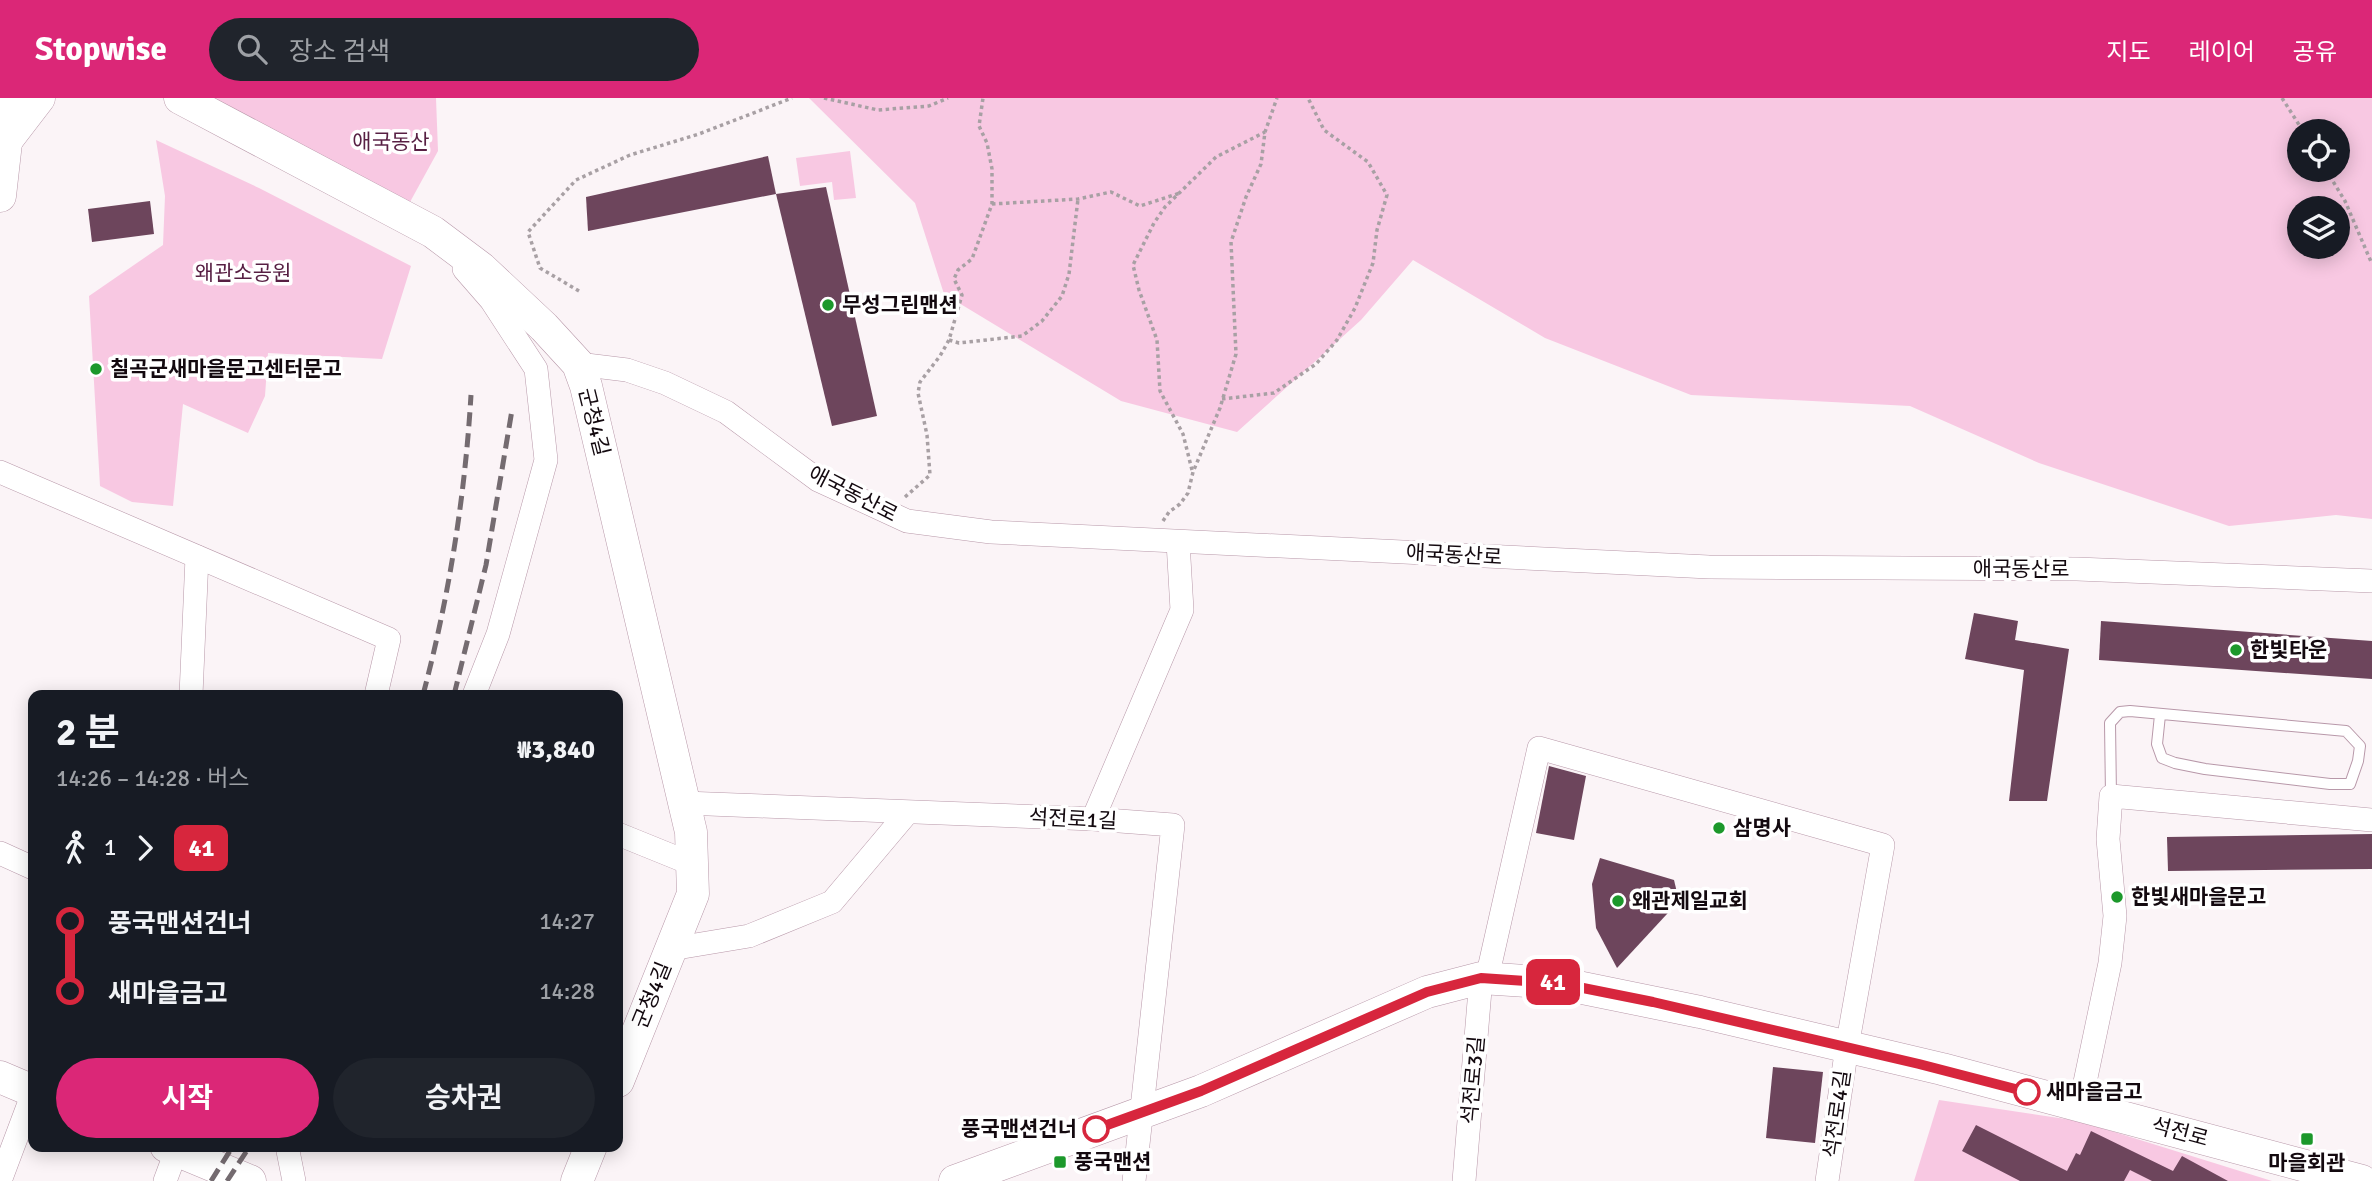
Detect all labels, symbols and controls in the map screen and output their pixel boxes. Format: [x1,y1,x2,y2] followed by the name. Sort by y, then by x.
[209,18,699,81] search box
[35,29,167,70] text: Stopwise
[233,30,271,68] icon: search
[289,36,390,68] text: 장소 검색
[2106,37,2151,67] text: 지도
[2189,37,2255,67] text: 레이어
[2293,37,2337,67] text: 공유
[2287,119,2350,259] map controls
[2287,119,2350,182] button: locate
[352,129,430,155] park label: 애국동산
[2287,196,2350,259] button: layers
[195,260,291,286] park label: 왜관소공원
[842,292,958,318] place label: 무성그린맨션
[820,297,836,313] marker: 무성그린맨션
[110,356,342,382] place label: 칠곡군새마을문고센터문고
[88,361,104,377] marker: 칠곡군새마을문고센터문고
[573,385,615,459] street label: 군청4길
[804,460,902,528] street label: 애국동산로
[1405,539,1503,571] street label: 애국동산로
[1973,556,2069,582] street label: 애국동산로
[2250,637,2327,663] place label: 한빛타운
[2228,642,2244,658] marker: 한빛타운
[56,709,120,756] text: 2 분
[517,734,595,766] text: ₩3,840
[56,764,249,793] text: 14:26 – 14:28 · 버스
[1028,804,1118,834] street label: 석전로1길
[1733,815,1791,841] place label: 삼명사
[1711,820,1727,836] marker: 삼명사
[56,829,94,867] icon: walk
[126,829,164,867] icon: forward
[104,833,116,862] text: 1
[188,833,214,863] text: 41
[2131,884,2266,910] place label: 한빛새마을문고
[1632,888,1748,914] place label: 왜관제일교회
[2109,889,2125,905] marker: 한빛새마을문고
[1610,893,1626,909] marker: 왜관제일교회
[539,907,595,936] text: 14:27
[108,908,252,940] text: 풍국맨션건너
[627,958,677,1032] street label: 군청4길
[1522,959,1584,1005] line badge: 41
[1540,967,1566,997] text: 41
[539,977,595,1006] text: 14:28
[108,978,228,1010] text: 새마을금고
[1456,1035,1490,1125] street label: 석전로3길
[56,1058,319,1138] button: 시작
[333,1058,595,1138] button: 승차권
[1818,1068,1856,1160] street label: 석전로4길
[2014,1079,2040,1105] marker: 새마을금고
[2046,1079,2143,1105] place label: 새마을금고
[2149,1112,2211,1152] street label: 석전로
[961,1116,1077,1142] place label: 풍국맨션건너
[1083,1116,1109,1142] marker: 풍국맨션건너
[2299,1131,2315,1147] marker: 마을회관
[1074,1149,1151,1175] place label: 풍국맨션
[2268,1150,2346,1176] place label: 마을회관
[1052,1154,1068,1170] marker: 풍국맨션

